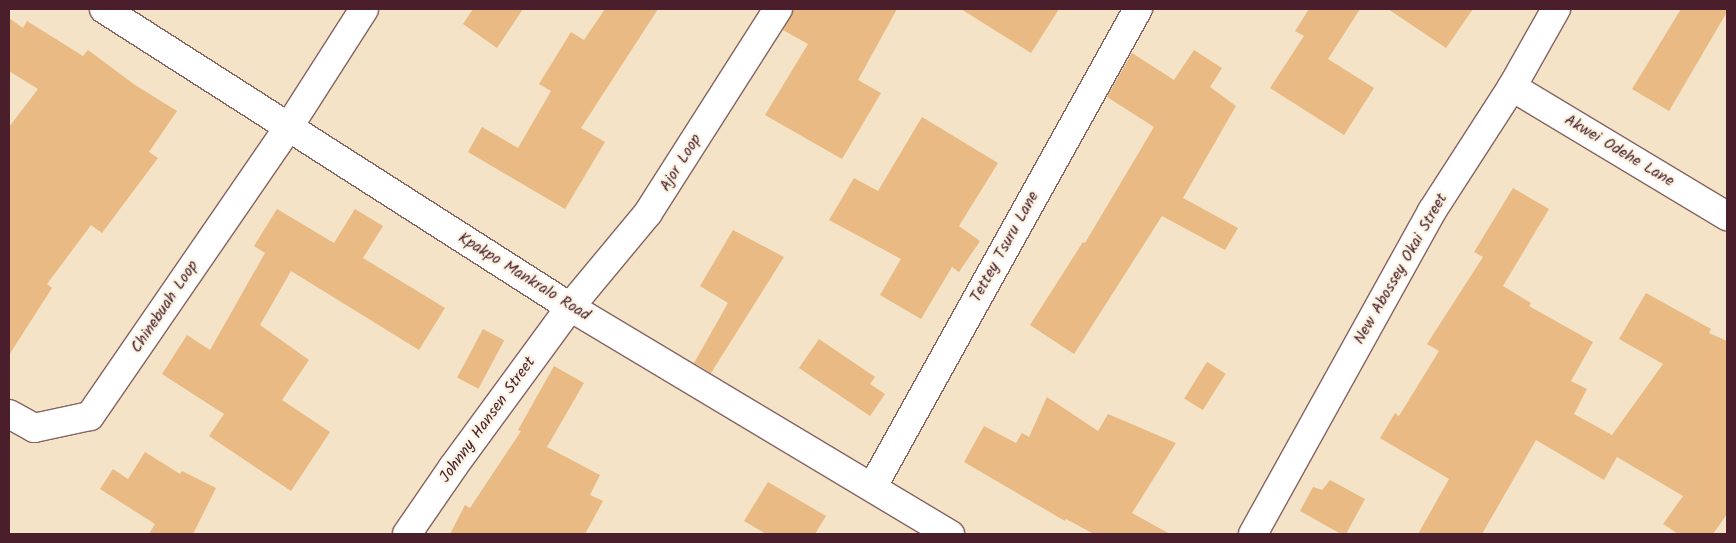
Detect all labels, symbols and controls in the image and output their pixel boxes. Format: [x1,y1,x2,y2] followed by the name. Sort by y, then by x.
[1561,111,1677,191] street label: Akwei Odehe Lane
[656,131,706,195] street label: Ajor Loop
[967,188,1043,306] street label: Tettey Tsuru Lane
[1350,190,1452,348] street label: New Abossey Okai Street
[454,229,594,325] street label: Kpakpo Mankralo Road
[127,257,203,357] street label: Chinebuah Loop
[436,353,540,487] street label: Johnny Hansen Street

